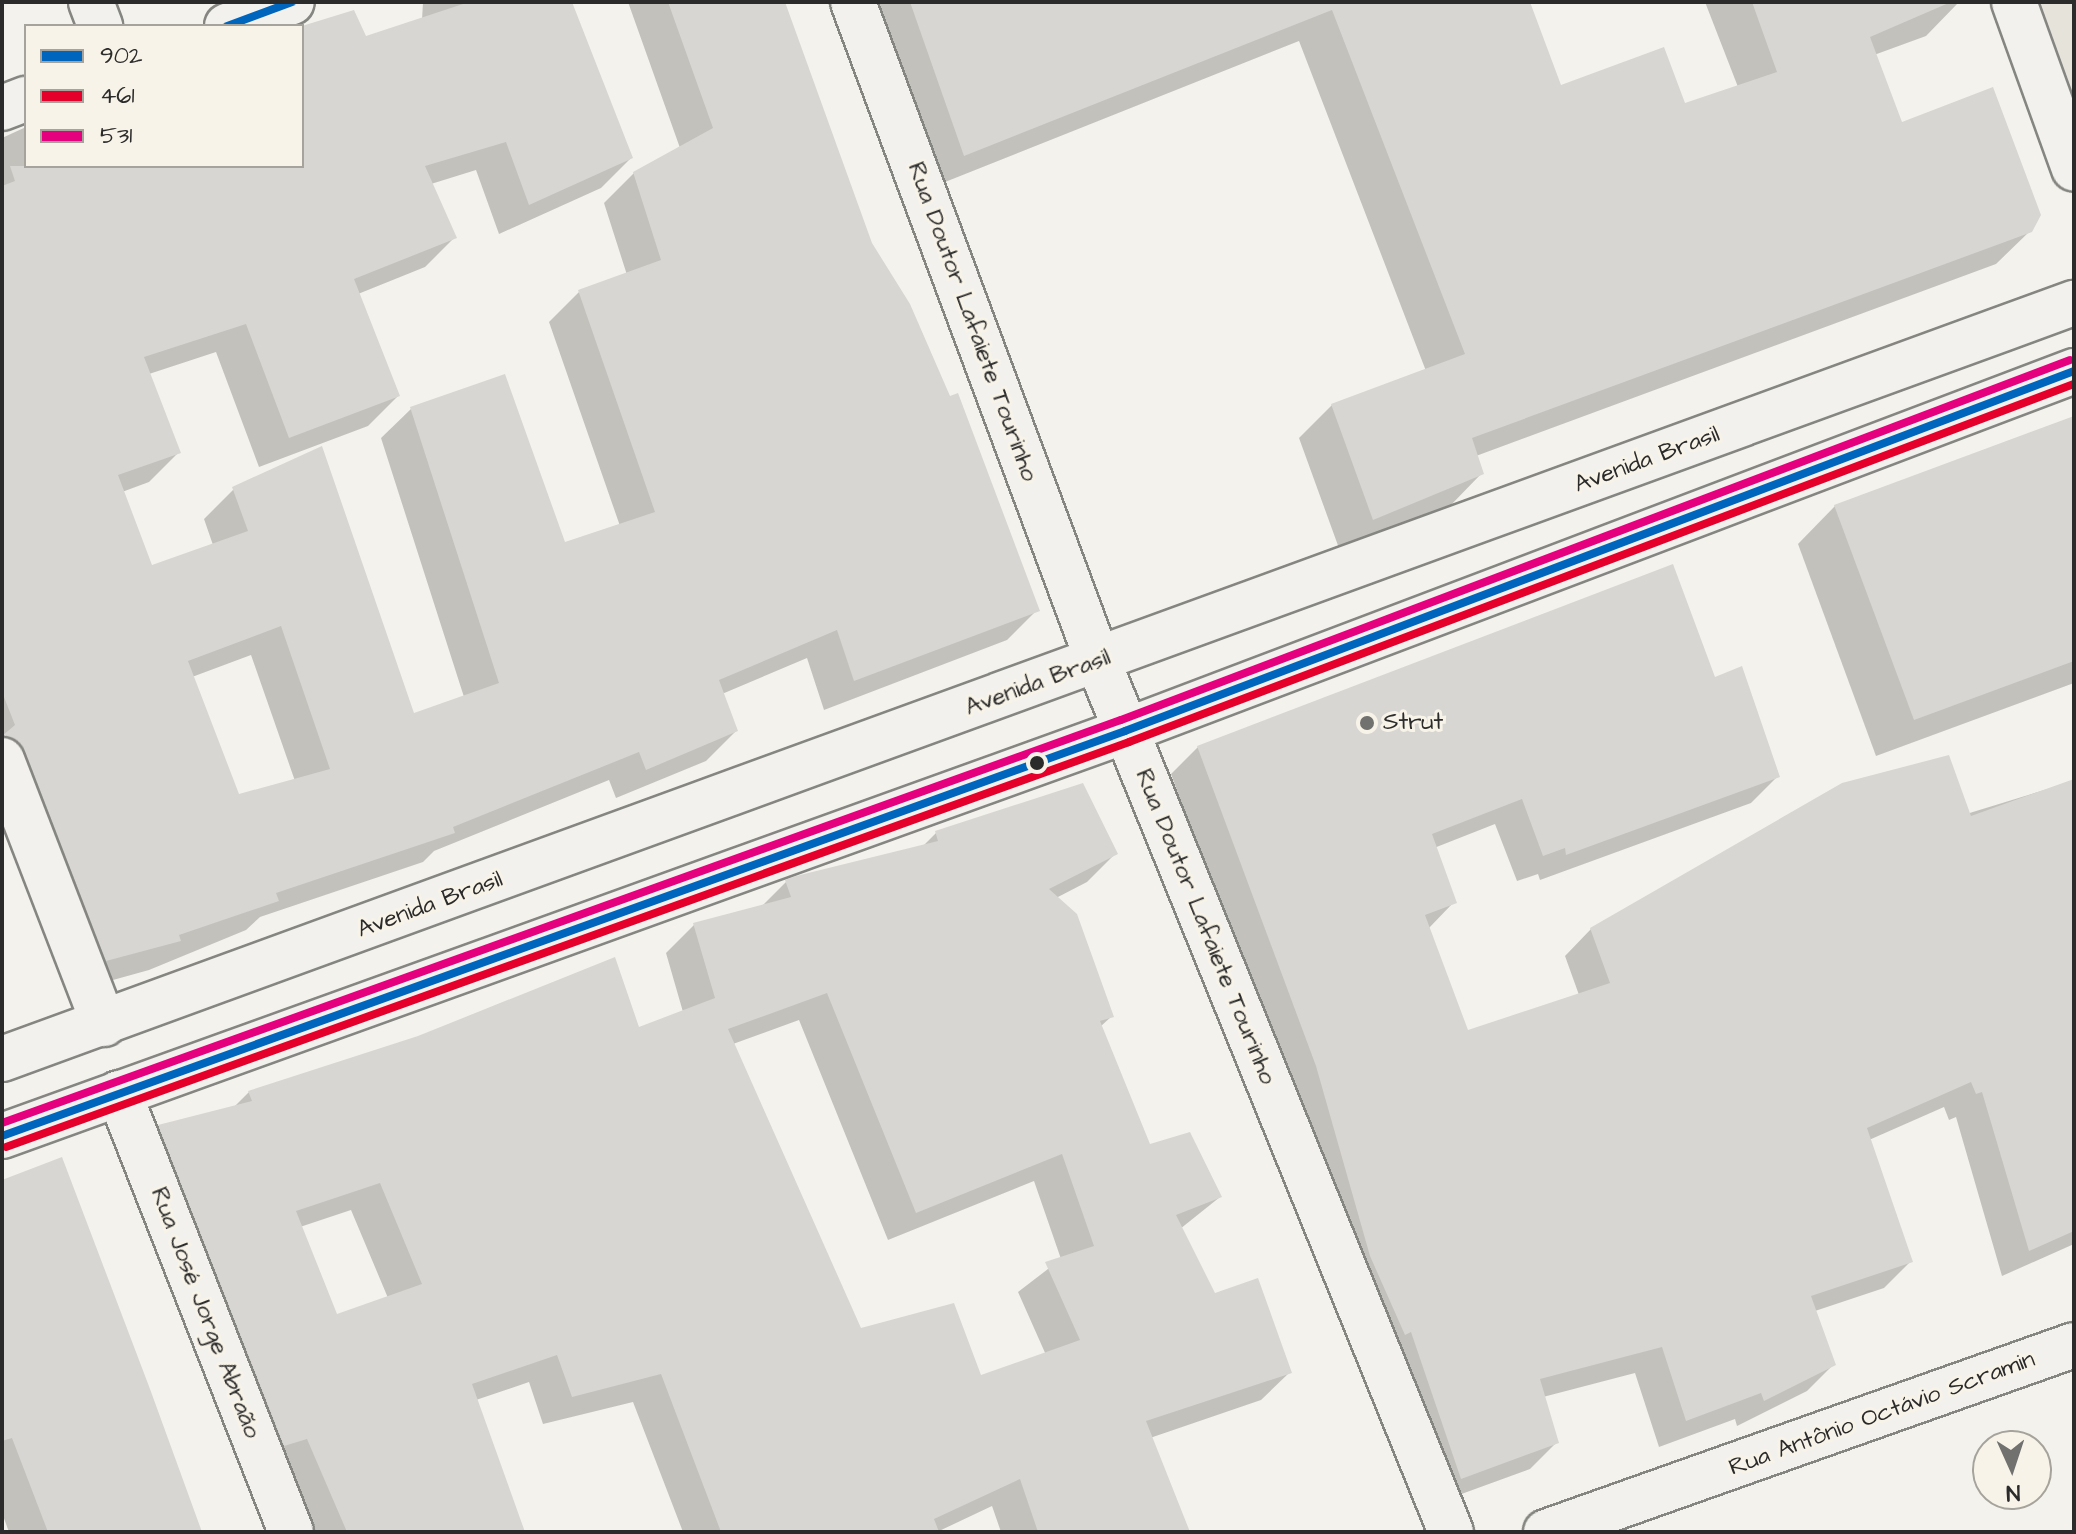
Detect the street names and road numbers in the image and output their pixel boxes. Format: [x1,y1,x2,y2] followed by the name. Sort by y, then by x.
[901,158,1043,486] street label: Rua Doutor Lafaiete Tourinho
[1570,420,1724,500] street label: Avenida Brasil
[961,643,1115,723] street label: Avenida Brasil
[1128,765,1282,1089] street label: Rua Doutor Lafaiete Tourinho
[353,865,507,945] street label: Avenida Brasil
[144,1183,266,1443] street label: Rua José Jorge Abraão
[1725,1345,2039,1483] street label: Rua Antônio Octávio Scramin

